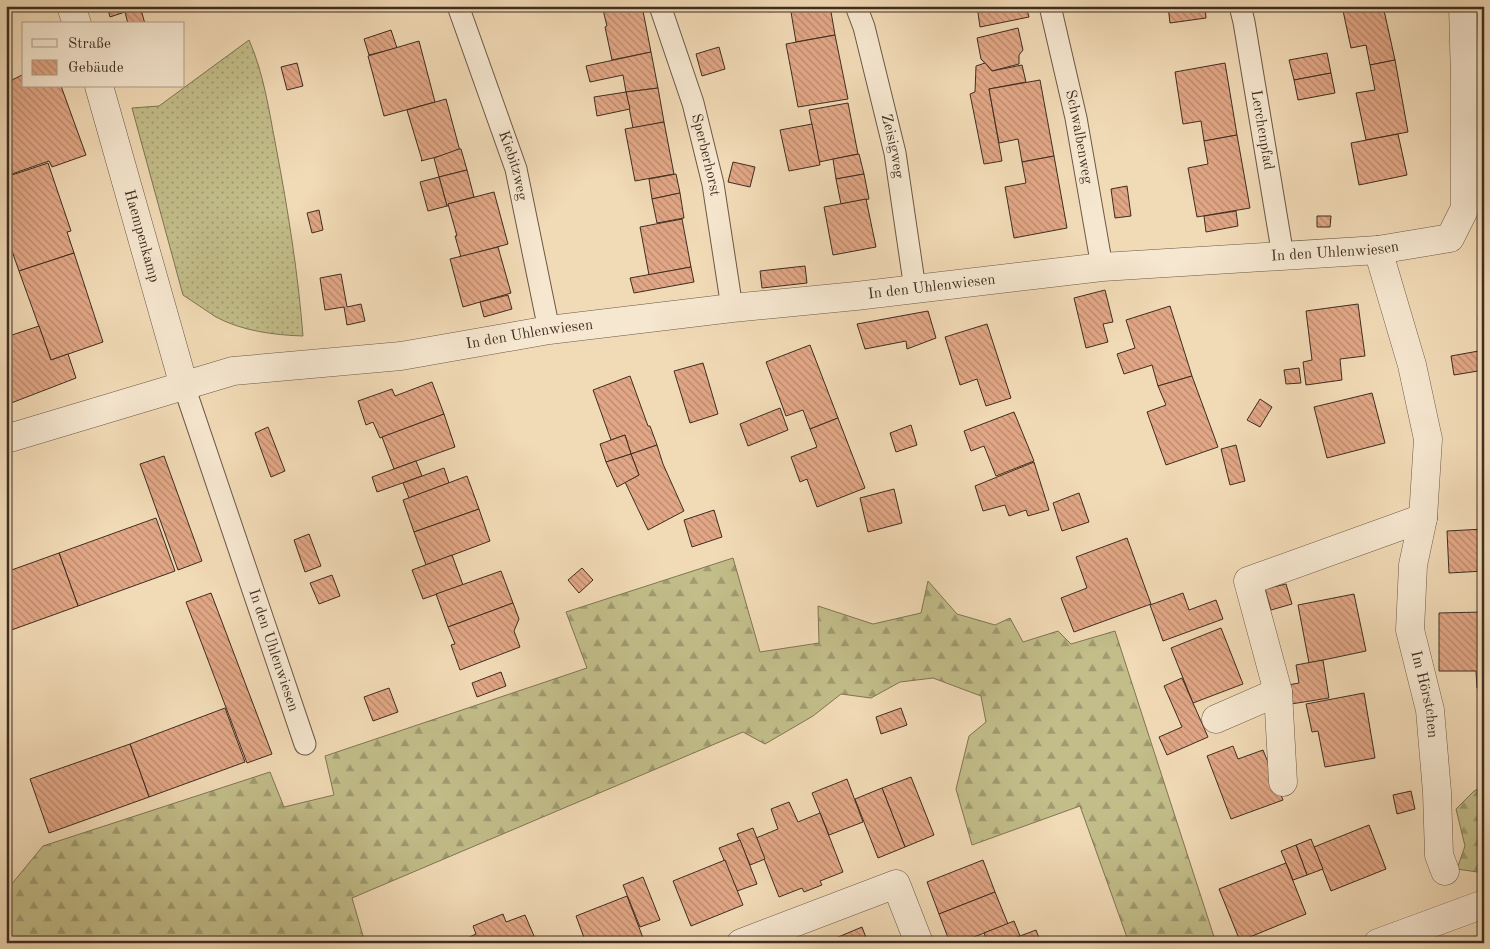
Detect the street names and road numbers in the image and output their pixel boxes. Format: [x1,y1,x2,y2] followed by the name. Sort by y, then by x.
[1062,88,1095,185] street label: Schwalbenweg
[1248,89,1276,171] street label: Lerchenpfad
[688,112,722,197] street label: Sperberhorst
[878,112,906,179] street label: Zeisigweg
[496,129,530,202] street label: Kiebitzweg
[121,188,162,284] street label: Haempenkamp
[1271,239,1400,264] street label: In den Uhlenwiesen
[867,272,996,302] street label: In den Uhlenwiesen
[465,317,594,352] street label: In den Uhlenwiesen
[246,587,301,714] street label: In den Uhlenwiesen
[1408,649,1440,739] street label: Im Hörstchen

